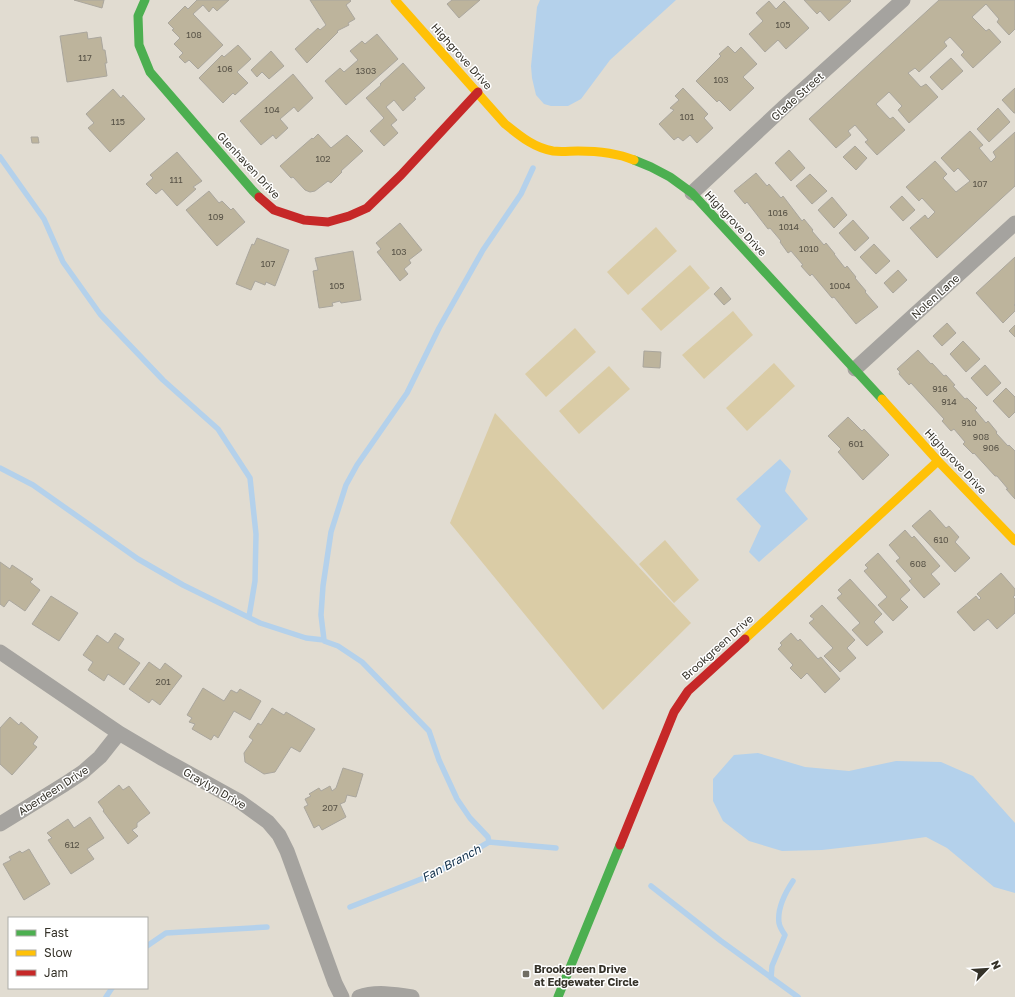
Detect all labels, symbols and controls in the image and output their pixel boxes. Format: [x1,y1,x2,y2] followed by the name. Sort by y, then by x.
[775,19,791,30] house number: 105
[429,20,495,92] street label: Highgrove Drive
[186,29,202,40] house number: 108
[78,52,92,63] house number: 117
[217,63,233,74] house number: 106
[356,65,376,76] house number: 1303
[768,69,826,123] street label: Glade Street
[713,74,729,85] house number: 103
[264,104,280,115] house number: 104
[680,111,695,122] house number: 101
[111,116,125,127] house number: 115
[215,129,283,201] street label: Glenhaven Drive
[315,153,331,164] house number: 102
[169,174,183,185] house number: 111
[973,178,988,189] house number: 107
[702,188,770,258] street label: Highgrove Drive
[768,207,788,218] house number: 1016
[208,211,224,222] house number: 109
[779,221,799,232] house number: 1014
[799,243,819,254] house number: 1010
[391,246,407,257] house number: 103
[261,258,276,269] house number: 107
[908,271,962,321] street label: Nolen Lane
[329,280,345,291] house number: 105
[829,280,851,291] house number: 1004
[932,383,948,394] house number: 916
[941,396,957,407] house number: 914
[961,417,977,428] house number: 910
[922,426,990,496] street label: Highgrove Drive
[973,431,989,442] house number: 908
[848,438,864,449] house number: 601
[983,442,999,453] house number: 906
[933,534,949,545] house number: 610
[910,558,926,569] house number: 608
[679,612,755,682] street label: Brookgreen Drive
[155,676,171,687] house number: 201
[15,762,91,818] street label: Aberdeen Drive
[181,765,249,811] street label: Graylyn Drive
[322,802,338,813] house number: 207
[64,839,80,850] house number: 612
[419,841,484,885] water label: Fan Branch
[8,917,148,989] legend
[44,925,69,940] text: Fast
[44,945,72,960] text: Slow
[967,949,1007,989] north arrow
[989,958,1004,971] text: N
[534,962,639,988] place label: Brookgreen Drive at Edgewater Circle
[44,965,68,980] text: Jam
[521,969,531,979] marker: Brookgreen Drive at Edgewater Circle

